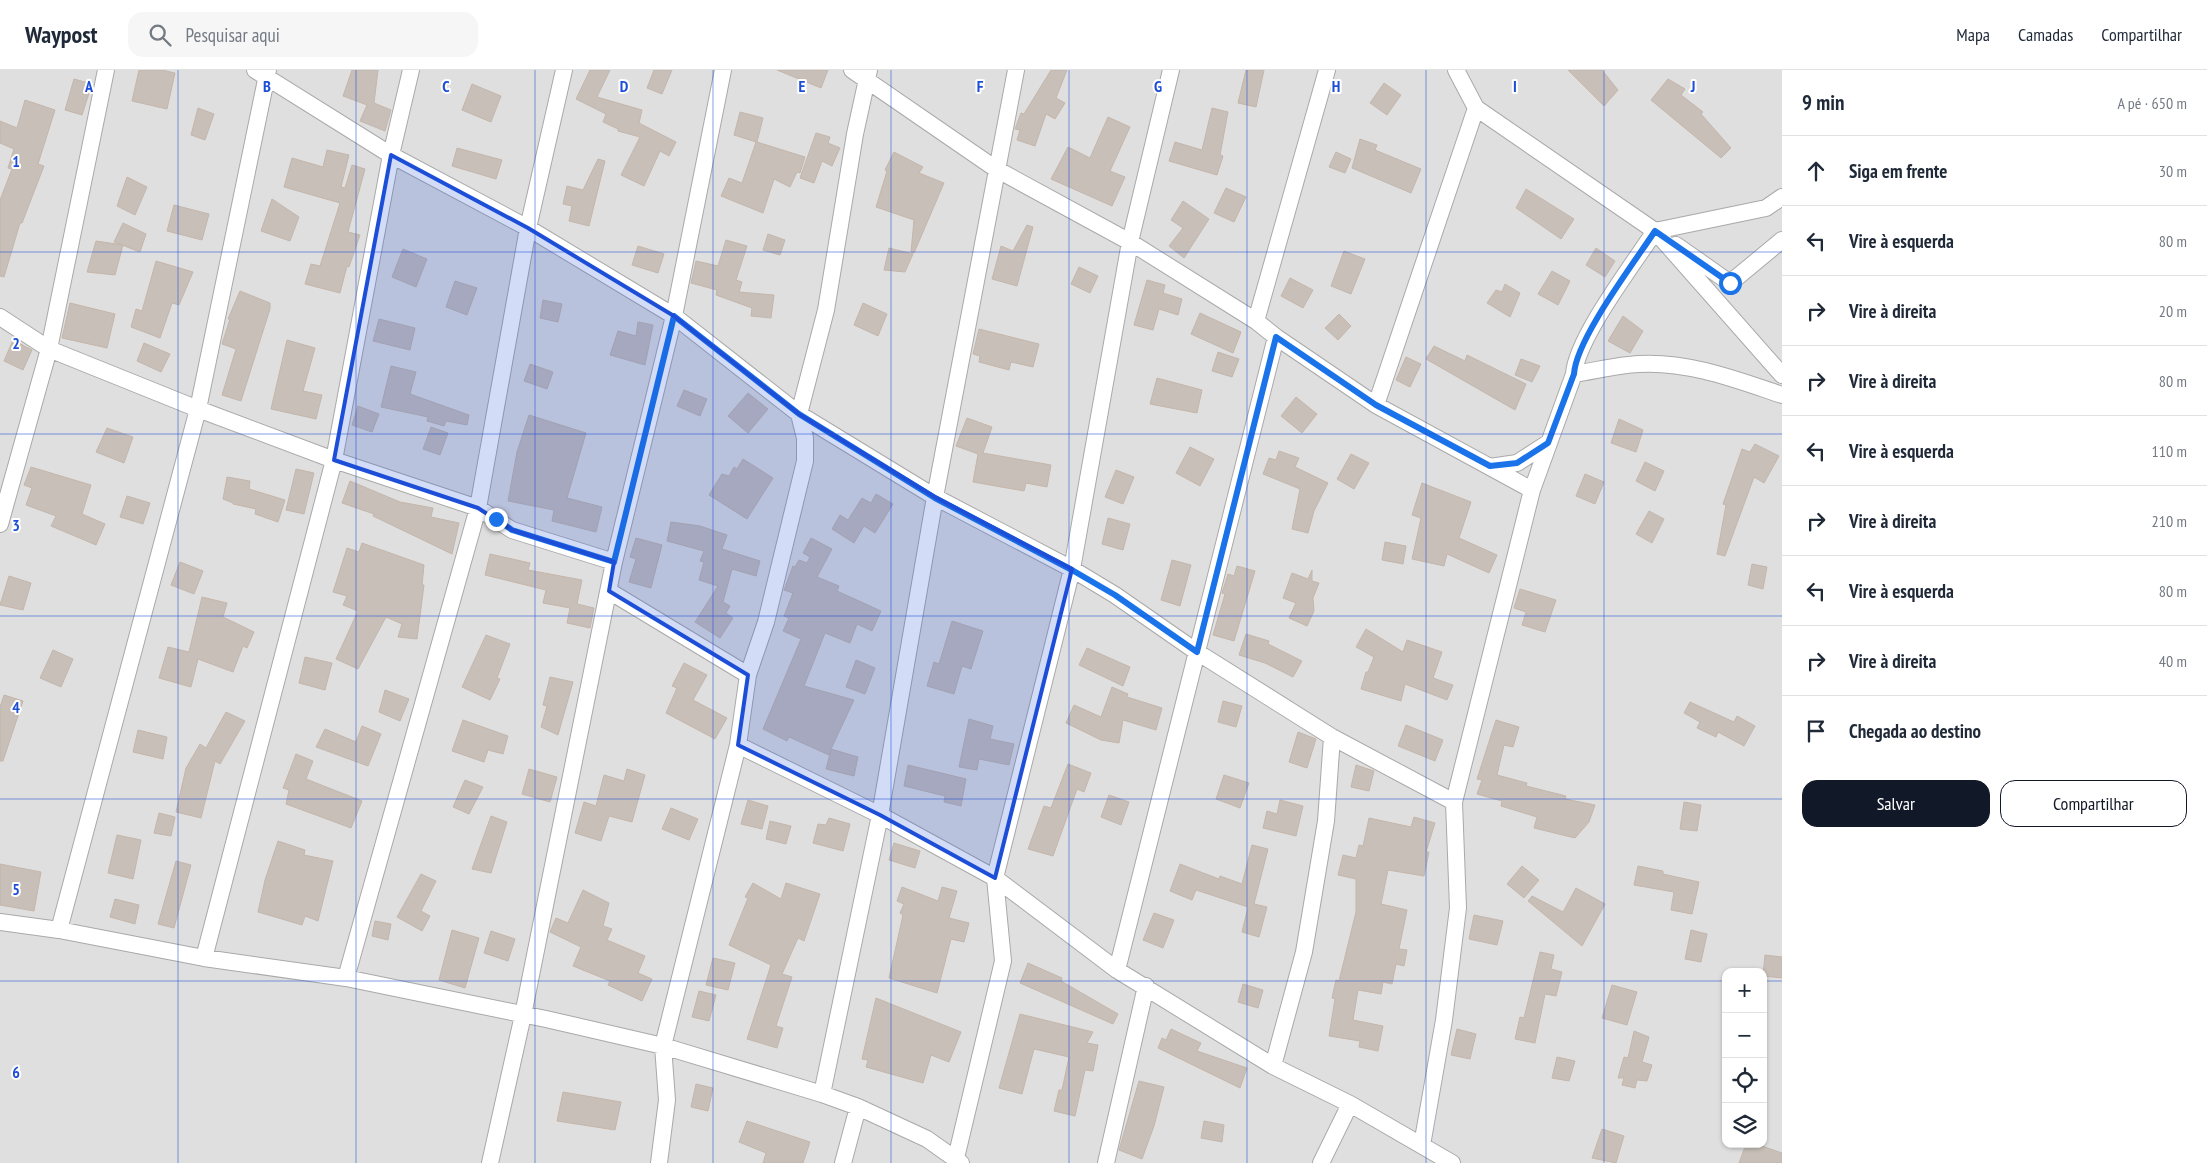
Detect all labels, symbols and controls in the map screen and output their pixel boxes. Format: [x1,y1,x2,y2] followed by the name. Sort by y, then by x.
[128,12,478,57] search box
[25,19,98,50] text: Waypost
[146,21,174,49] icon: search
[186,23,280,47] text: Pesquisar aqui
[1956,23,1990,46] text: Mapa
[2018,23,2073,46] text: Camadas
[2101,23,2182,46] text: Compartilhar
[84,76,94,96] text: A
[263,76,271,96] text: B
[442,76,450,96] text: C
[620,76,629,96] text: D
[799,76,806,96] text: E
[977,76,984,96] text: F
[1154,76,1162,96] text: G
[1332,76,1340,96] text: H
[1513,76,1517,96] text: I
[1690,76,1695,96] text: J
[1802,89,1844,116] text: 9 min
[2117,93,2187,113] text: A pé · 650 m
[12,151,20,171] text: 1
[1802,157,1830,185] icon: ahead
[1849,159,1947,183] text: Siga em frente
[2159,161,2187,181] text: 30 m
[1802,227,1830,255] icon: left
[1849,229,1954,253] text: Vire à esquerda
[2159,231,2187,251] text: 80 m
[1719,272,1742,295] route start
[1802,297,1830,325] icon: right
[1849,299,1936,323] text: Vire à direita
[2159,301,2187,321] text: 20 m
[12,333,20,353] text: 2
[1802,367,1830,395] icon: right
[1849,369,1936,393] text: Vire à direita
[2159,371,2187,391] text: 80 m
[1802,437,1830,465] icon: left
[1849,439,1954,463] text: Vire à esquerda
[2152,441,2187,461] text: 110 m
[1802,507,1830,535] icon: right
[485,508,508,531] route end
[1849,509,1936,533] text: Vire à direita
[2152,511,2187,531] text: 210 m
[12,515,20,535] text: 3
[1802,577,1830,605] icon: left
[1849,579,1954,603] text: Vire à esquerda
[2159,581,2187,601] text: 80 m
[1802,647,1830,675] icon: right
[1849,649,1936,673] text: Vire à direita
[2159,651,2187,671] text: 40 m
[12,697,20,717] text: 4
[1802,717,1830,745] icon: arrive
[1849,719,1981,743] text: Chegada ao destino
[1802,780,1990,827] button: Salvar
[2000,780,2187,827] button: Compartilhar
[12,879,20,899] text: 5
[1722,968,1767,1148] map controls
[1722,968,1767,1013] button: +
[1722,1013,1767,1058] button: −
[1722,1058,1767,1103] button: locate
[12,1062,20,1082] text: 6
[1722,1103,1767,1148] button: layers

